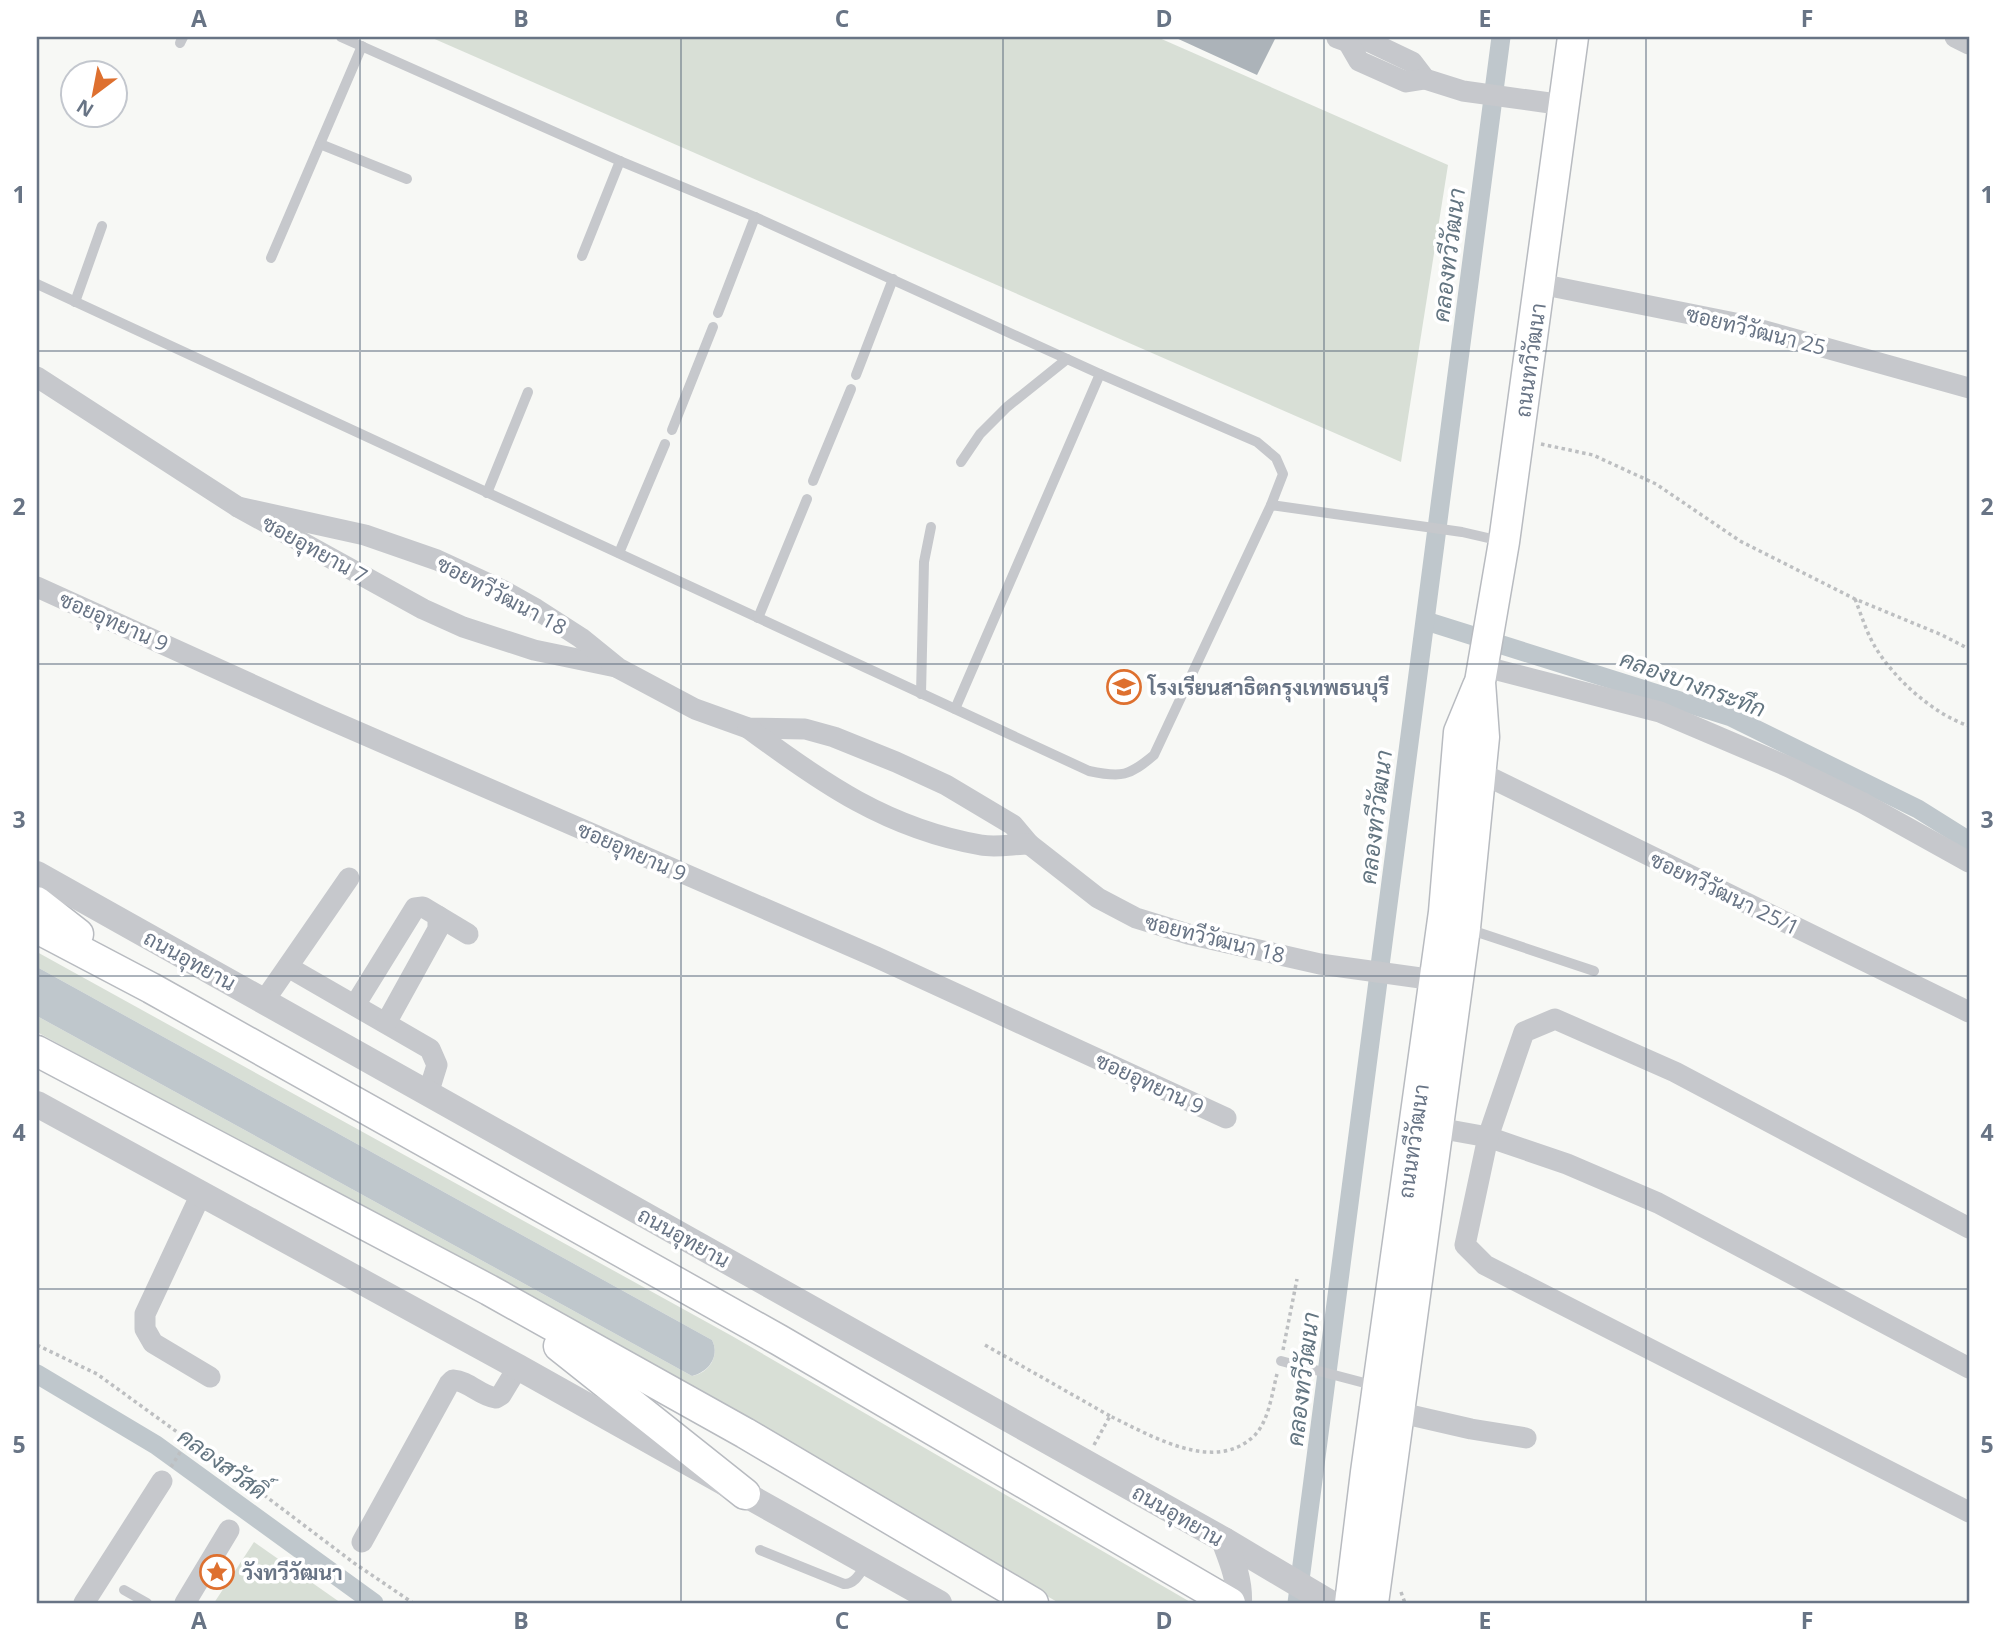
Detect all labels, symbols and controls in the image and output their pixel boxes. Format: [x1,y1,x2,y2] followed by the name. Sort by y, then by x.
[191,2,207,34] text: A
[513,2,529,34] text: B
[835,2,849,34] text: C
[1155,2,1173,34] text: D
[1479,2,1491,34] text: E
[1801,2,1813,34] text: F
[60,60,130,130] north arrow
[72,93,98,124] text: N
[12,178,26,210] text: 1
[1980,178,1994,210] text: 1
[1424,186,1472,324] water label: คลองทวีวัฒนา
[1683,299,1829,361] street label: ซอยทวีวัฒนา 25
[1508,301,1552,419] street label: ถนนทวีวัฒนา
[12,490,26,522] text: 2
[1980,490,1994,522] text: 2
[257,509,373,590] street label: ซอยอุทยาน 7
[432,549,572,641] street label: ซอยทวีวัฒนา 18
[55,585,173,658] street label: ซอยอุทยาน 9
[1616,642,1770,724] water label: คลองบางกระทึก
[1105,668,1143,706] school or university icon: โรงเรียนสาธิตกรุงเทพธนบุรี
[1146,673,1389,703] place label: โรงเรียนสาธิตกรุงเทพธนบุรี
[1351,748,1399,886] water label: คลองทวีวัฒนา
[12,803,26,835] text: 3
[1980,803,1994,835] text: 3
[573,815,691,888] street label: ซอยอุทยาน 9
[1646,845,1804,941] street label: ซอยทวีวัฒนา 25/1
[1142,907,1288,969] street label: ซอยทวีวัฒนา 18
[139,923,241,998] street label: ถนนอุทยาน
[1091,1046,1209,1121] street label: ซอยอุทยาน 9
[1391,1082,1435,1200] street label: ถนนทวีวัฒนา
[12,1116,26,1148] text: 4
[1980,1116,1994,1148] text: 4
[633,1200,735,1275] street label: ถนนอุทยาน
[1278,1310,1326,1448] water label: คลองทวีวัฒนา
[172,1416,280,1508] water label: คลองสวัสดิ์
[12,1428,26,1460] text: 5
[1980,1428,1994,1460] text: 5
[1127,1478,1229,1553] street label: ถนนอุทยาน
[198,1553,236,1591] place icon: วังทวีวัฒนา
[242,1558,343,1586] place label: วังทวีวัฒนา
[191,1604,207,1636] text: A
[513,1604,529,1636] text: B
[835,1604,849,1636] text: C
[1155,1604,1173,1636] text: D
[1479,1604,1491,1636] text: E
[1801,1604,1813,1636] text: F

